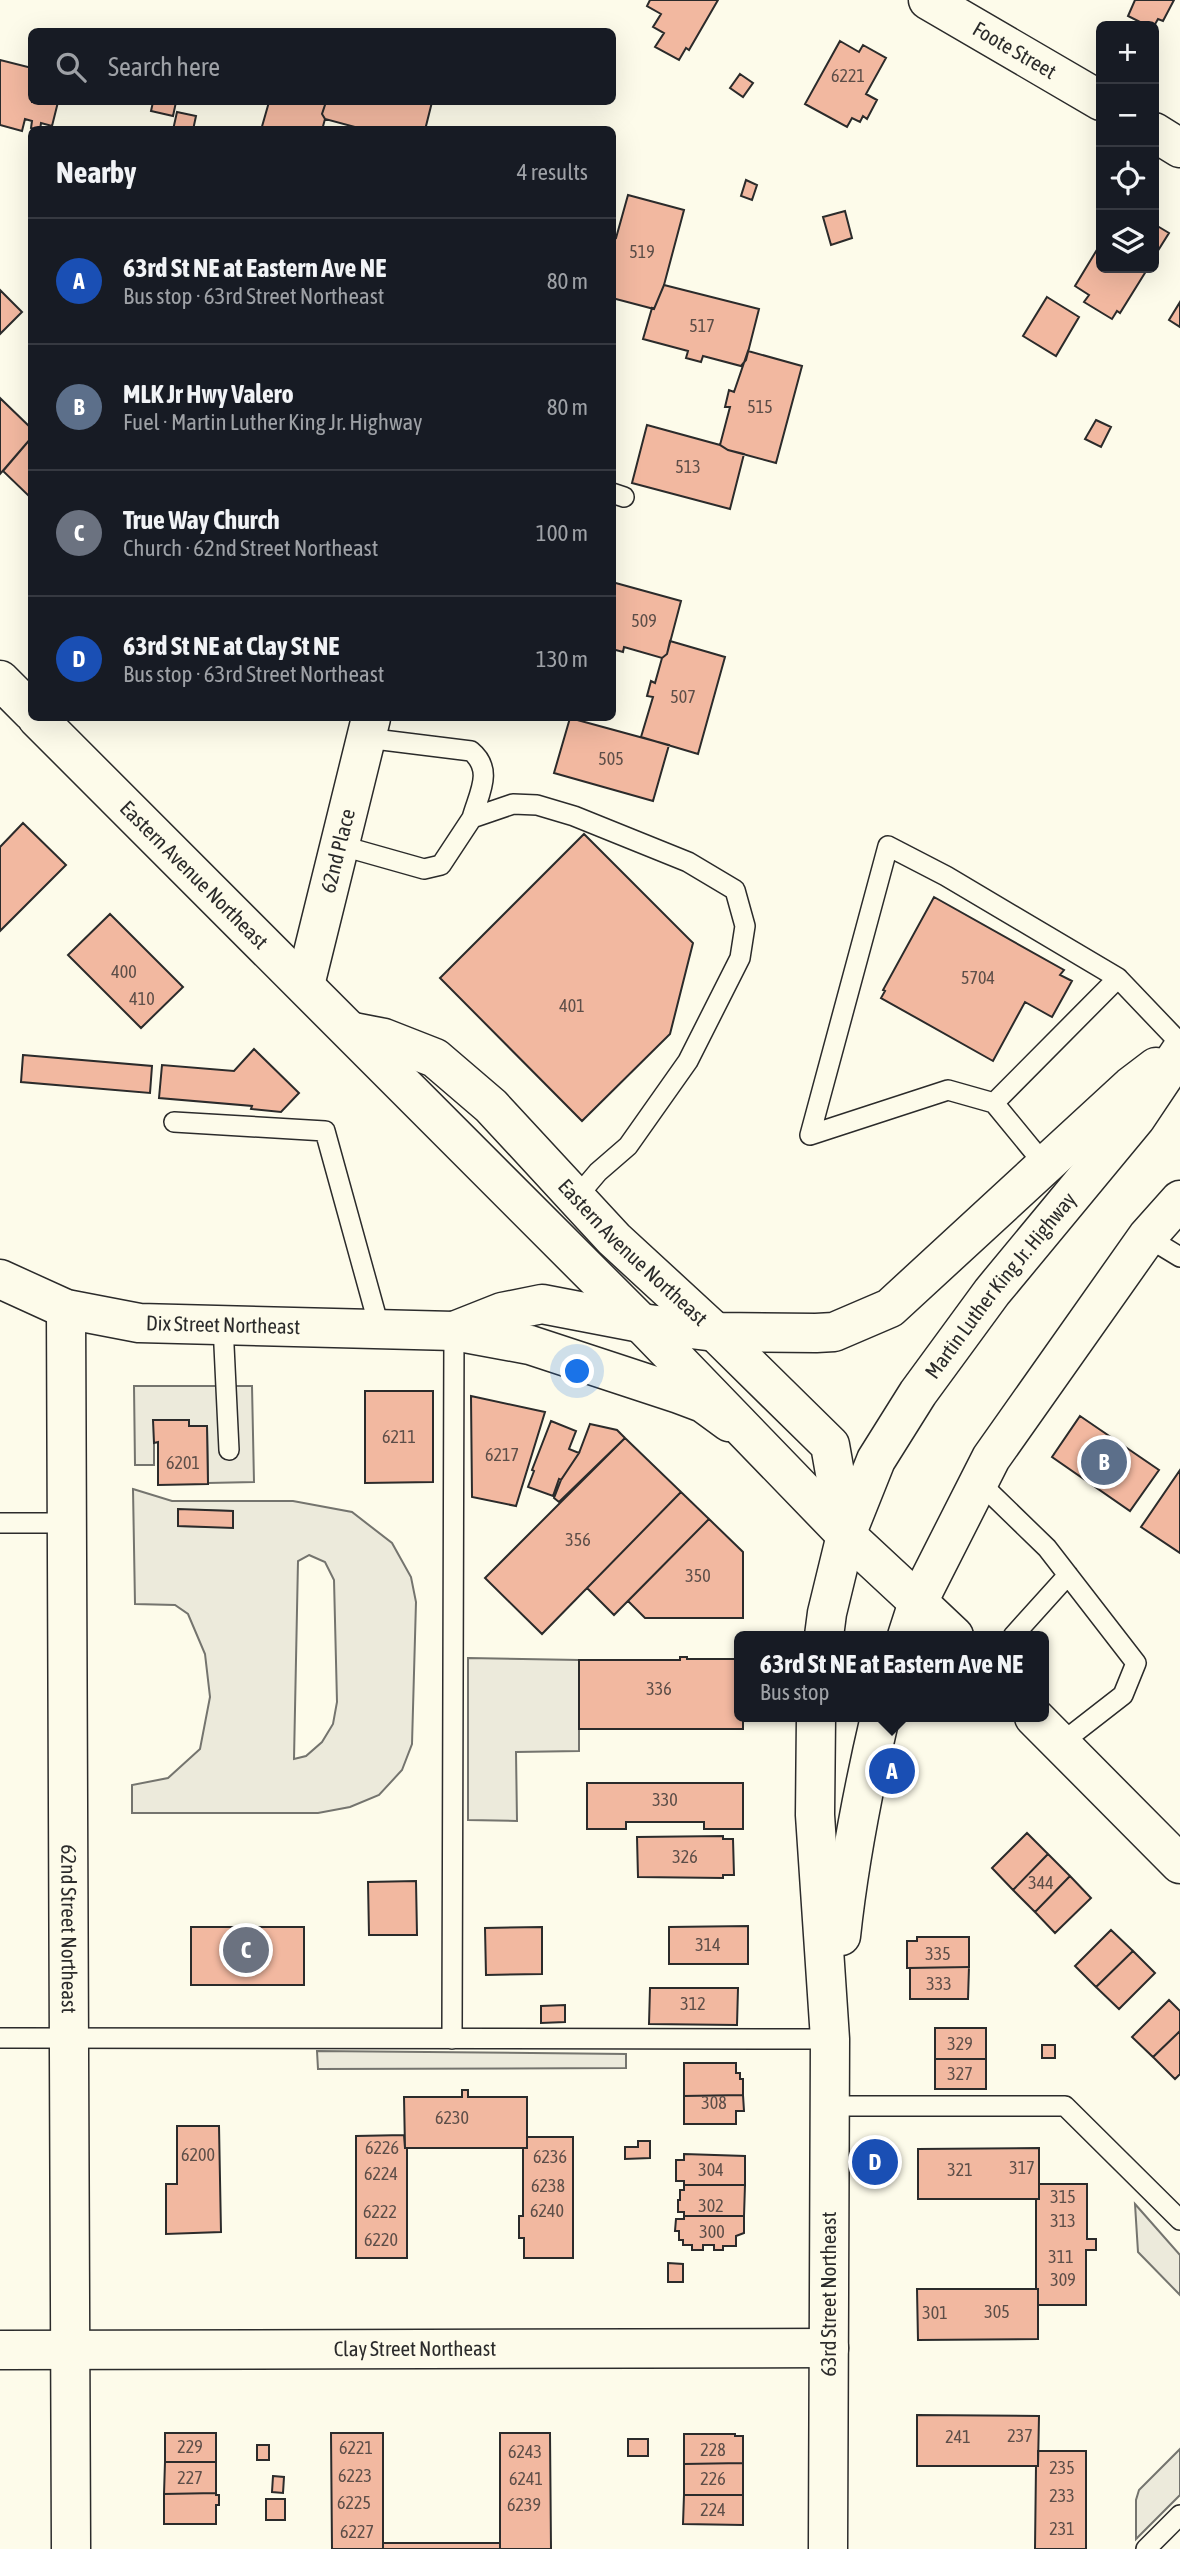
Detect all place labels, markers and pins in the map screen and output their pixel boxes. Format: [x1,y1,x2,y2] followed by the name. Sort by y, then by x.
[1081,1436,1127,1488] pin: B
[869,1745,915,1797] pin: A
[223,1924,269,1976] pin: C
[852,2136,898,2188] pin: D

